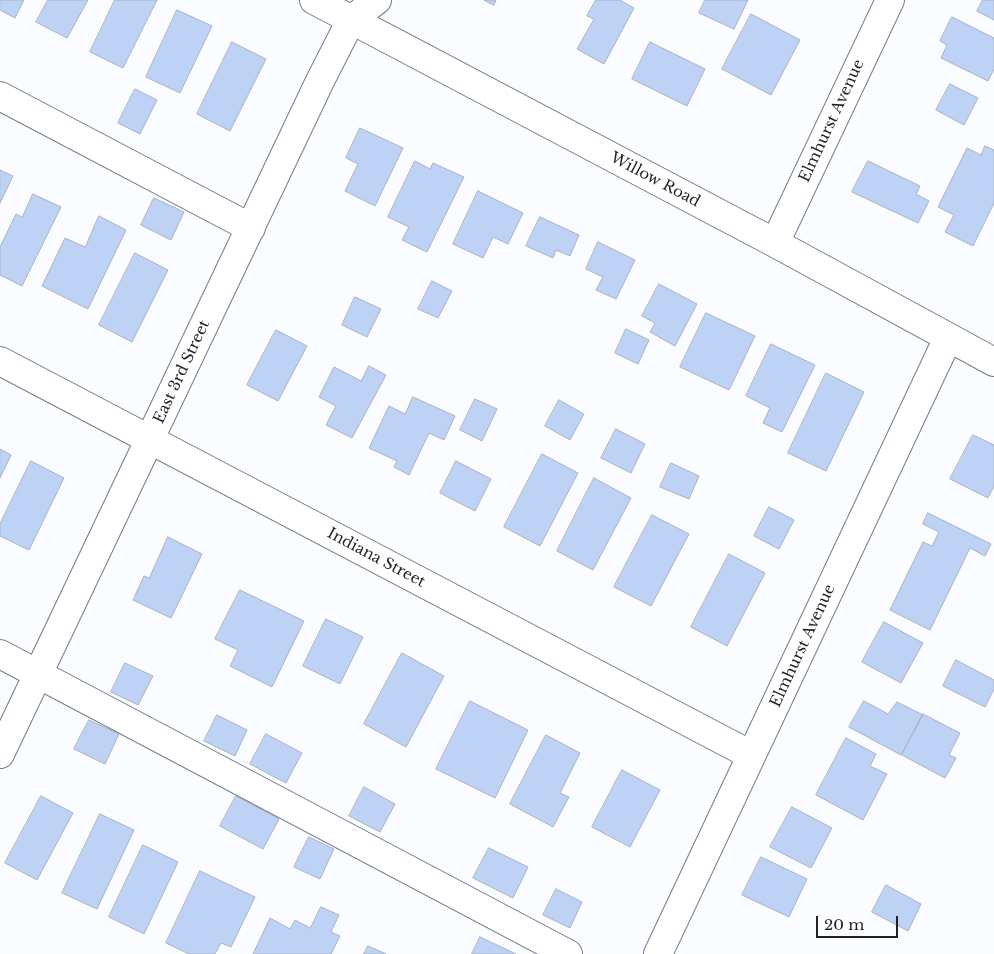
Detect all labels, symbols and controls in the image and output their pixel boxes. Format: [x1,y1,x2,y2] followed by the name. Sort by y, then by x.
[796,57,868,185] street label: Elmhurst Avenue
[607,149,703,211] street label: Willow Road
[150,318,214,426] street label: East 3rd Street
[324,525,428,591] street label: Indiana Street
[767,582,839,710] street label: Elmhurst Avenue
[819,906,902,938] scale bar
[824,915,864,934] text: 20 m

